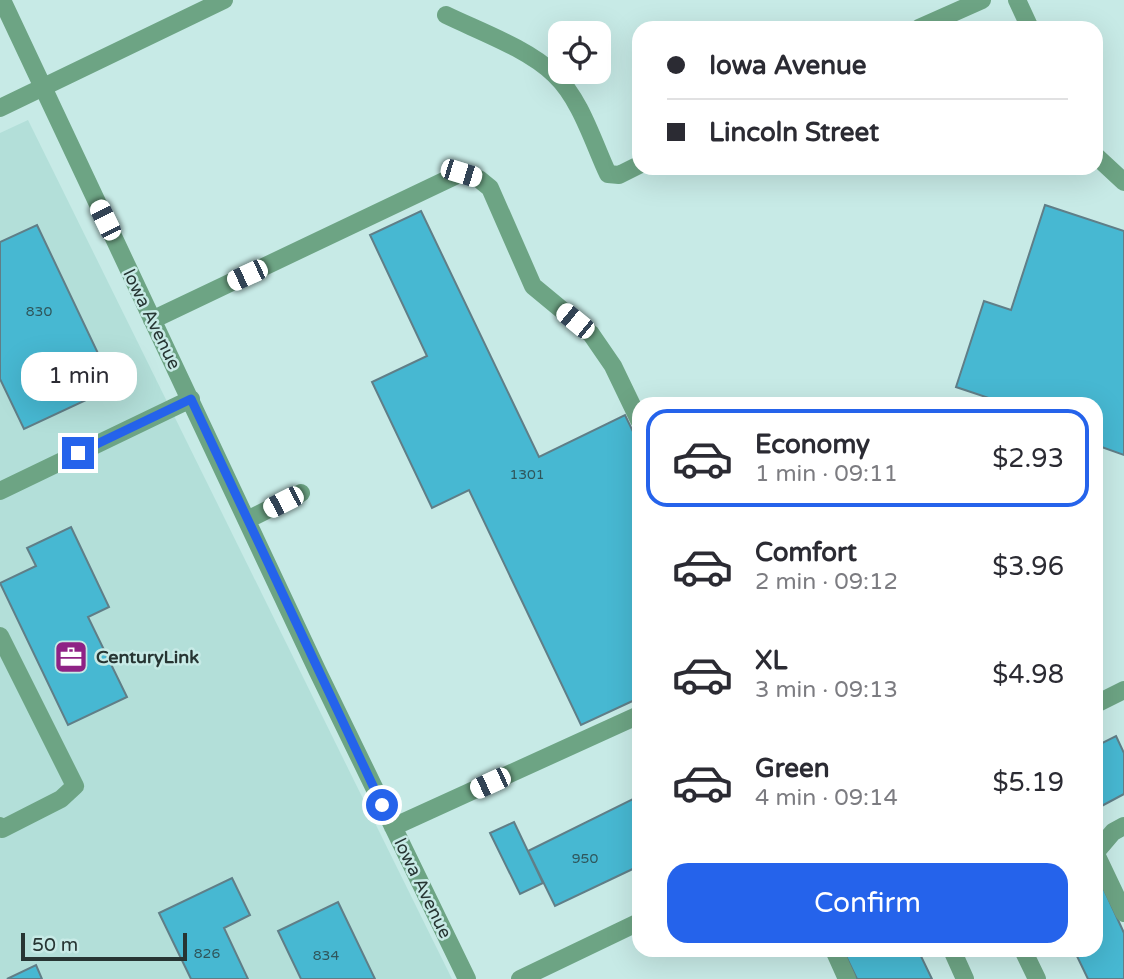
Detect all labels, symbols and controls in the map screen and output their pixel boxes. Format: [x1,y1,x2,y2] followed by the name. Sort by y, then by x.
[548,21,611,84] map controls
[548,21,611,84] button: locate
[709,50,867,81] text: Iowa Avenue
[709,117,879,148] text: Lincoln Street
[438,157,485,189] car
[87,197,124,243] car
[224,257,271,293] car
[118,265,186,373] street label: Iowa Avenue
[553,300,598,342] car
[26,303,52,320] house number: 830
[20,351,136,400] callout: 1 min
[48,362,110,390] text: 1 min
[671,427,734,490] icon: car
[755,429,870,460] text: Economy
[62,437,94,469] route end
[992,443,1064,474] text: $2.93
[755,460,898,488] text: 1 min · 09:11
[509,466,545,483] house number: 1301
[260,483,307,521] car
[671,535,734,598] icon: car
[755,537,857,568] text: Comfort
[992,551,1064,582] text: $3.96
[755,568,898,596] text: 2 min · 09:12
[52,638,90,676] office icon: CenturyLink
[671,643,734,706] icon: car
[755,645,787,676] text: XL
[96,646,199,668] place label: CenturyLink
[992,659,1064,690] text: $4.98
[755,676,898,704] text: 3 min · 09:13
[671,751,734,814] icon: car
[755,753,830,784] text: Green
[467,765,514,801] car
[992,767,1064,798] text: $5.19
[755,784,898,812] text: 4 min · 09:14
[366,789,398,821] route start
[389,834,457,942] street label: Iowa Avenue
[572,850,598,867] house number: 950
[667,863,1068,943] button: Confirm
[21,930,187,962] scale bar
[32,934,78,956] text: 50 m
[194,945,220,962] house number: 826
[313,947,339,964] house number: 834

